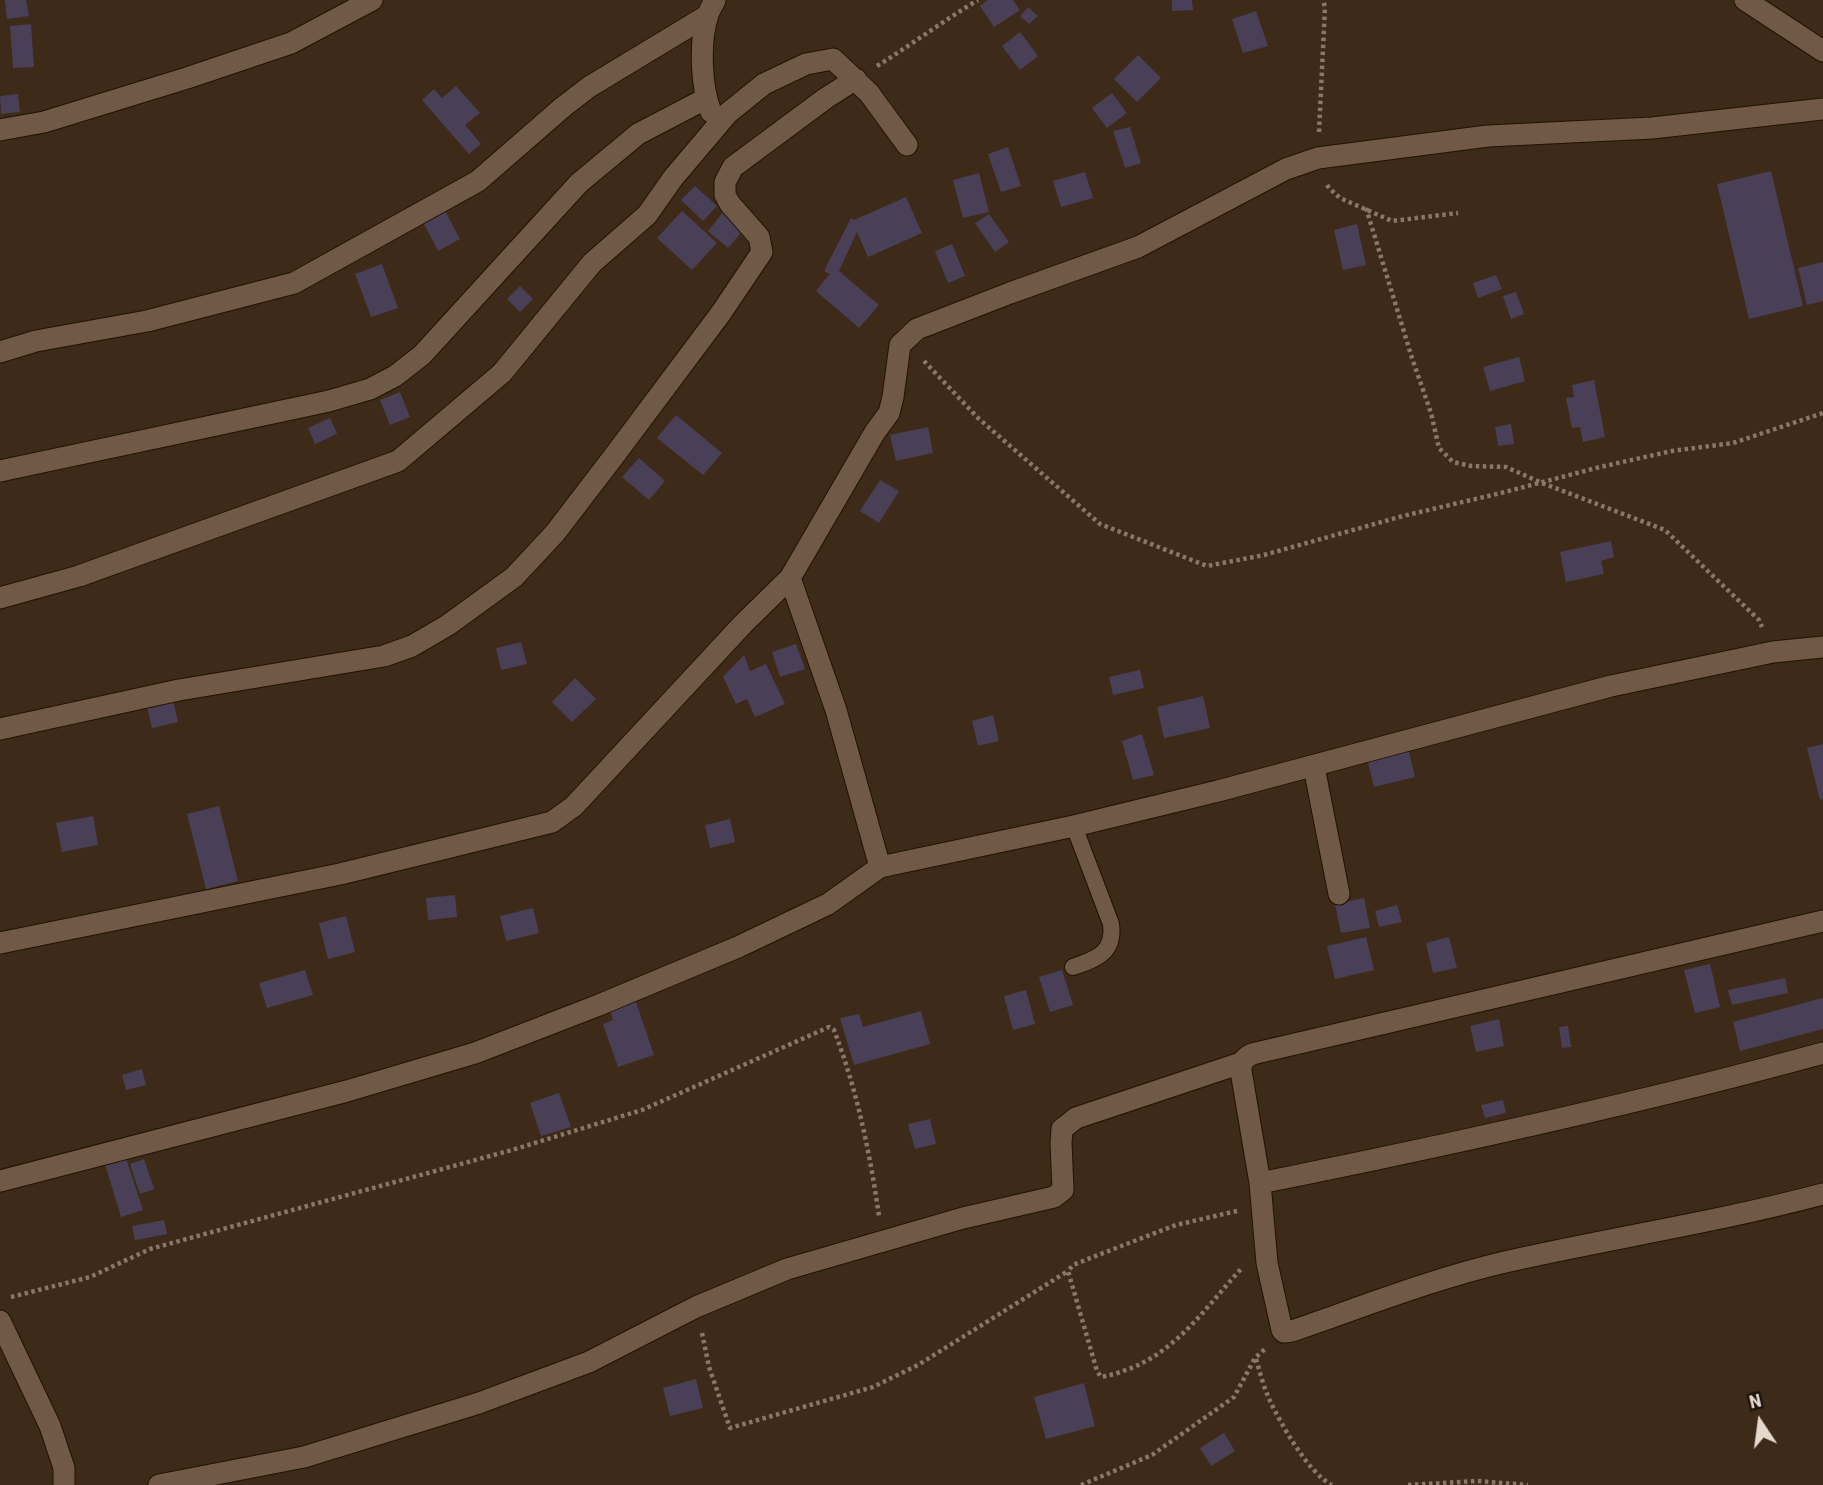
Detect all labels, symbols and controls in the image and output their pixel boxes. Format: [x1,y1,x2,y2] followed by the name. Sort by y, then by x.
[1725,1387,1795,1457] north arrow
[1747,1389,1763,1414] text: N

